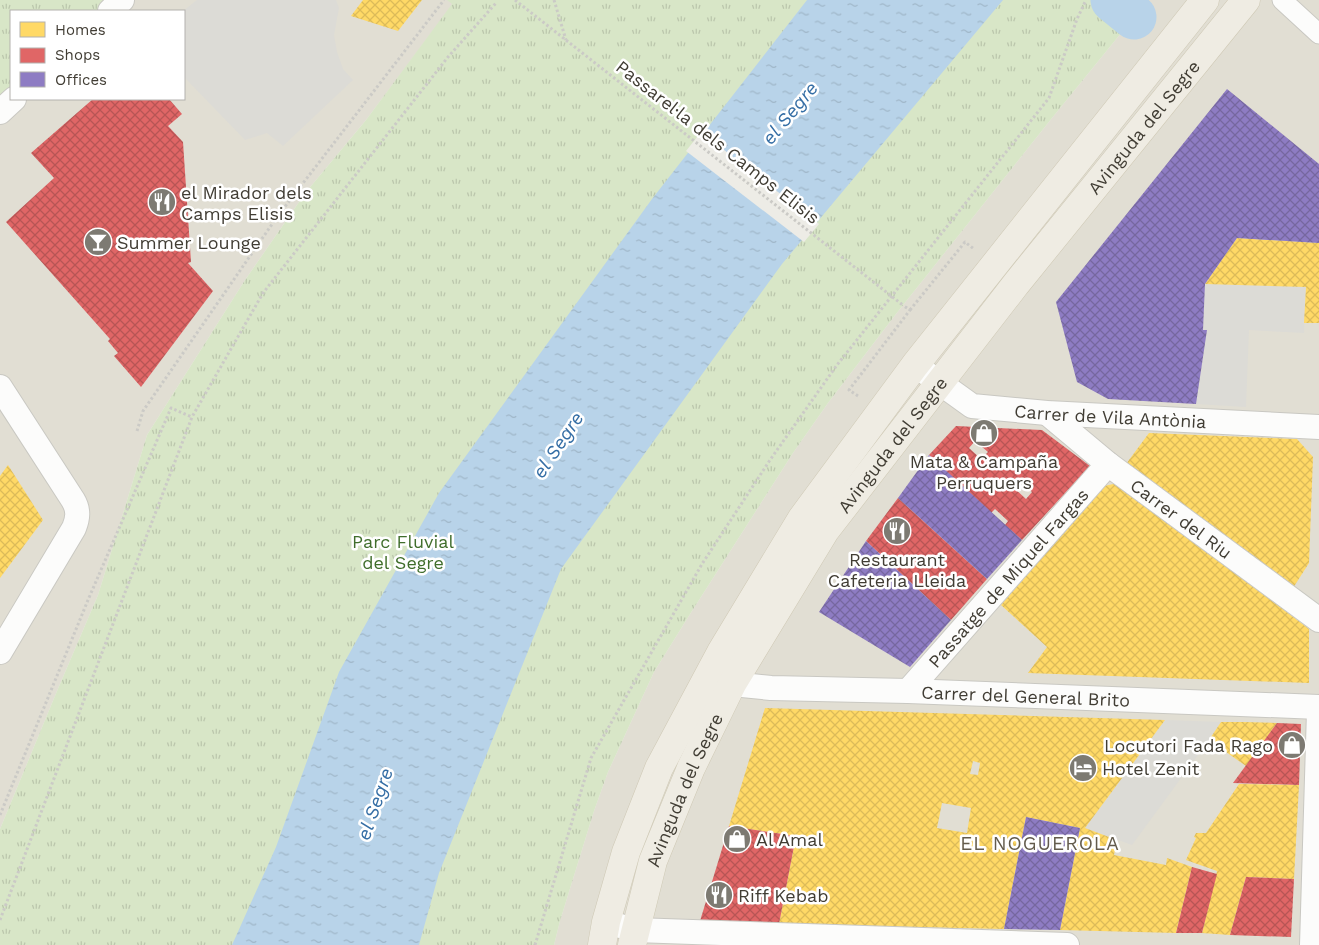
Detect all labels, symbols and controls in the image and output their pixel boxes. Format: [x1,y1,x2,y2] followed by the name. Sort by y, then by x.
[10,10,185,100] legend
[55,21,106,39] text: Homes
[55,46,100,64] text: Shops
[612,56,824,228] street label: Passarel·la dels Camps Elisis
[1083,56,1204,198] street label: Avinguda del Segre
[55,71,107,89] text: Offices
[757,77,823,149] water label: el Segre
[181,182,312,224] place label: el Mirador dels Camps Elisis
[147,187,177,217] restaurant icon: el Mirador dels Camps Elisis
[83,227,113,257] bar icon: Summer Lounge
[117,232,261,253] place label: Summer Lounge
[833,372,951,517] street label: Avinguda del Segre
[1013,400,1207,432] street label: Carrer de Vila Antònia
[528,408,588,482] water label: el Segre
[969,418,999,448] shop icon: Mata & Campaña Perruquers
[910,451,1058,493] place label: Mata & Campaña Perruquers
[1127,474,1236,563] street label: Carrer del Riu
[923,484,1092,672] street label: Passatge de Miquel Fargas
[882,516,912,546] restaurant icon: Restaurant Cafeteria Lleida
[352,531,454,573] park label: Parc Fluvial del Segre
[828,549,966,591] place label: Restaurant Cafeteria Lleida
[921,681,1130,710] street label: Carrer del General Brito
[641,709,727,869] street label: Avinguda del Segre
[1277,730,1307,760] shop icon: Locutori Fada Rago
[1104,735,1273,756] place label: Locutori Fada Rago
[1068,753,1098,783] hotel icon: Hotel Zenit
[1102,758,1200,779] place label: Hotel Zenit
[352,765,398,843] water label: el Segre
[722,824,752,854] shop icon: Al Amal
[756,829,823,850] place label: Al Amal
[960,832,1120,855] district label: EL NOGUEROLA
[704,880,734,910] restaurant icon: Riff Kebab
[738,885,828,906] place label: Riff Kebab

